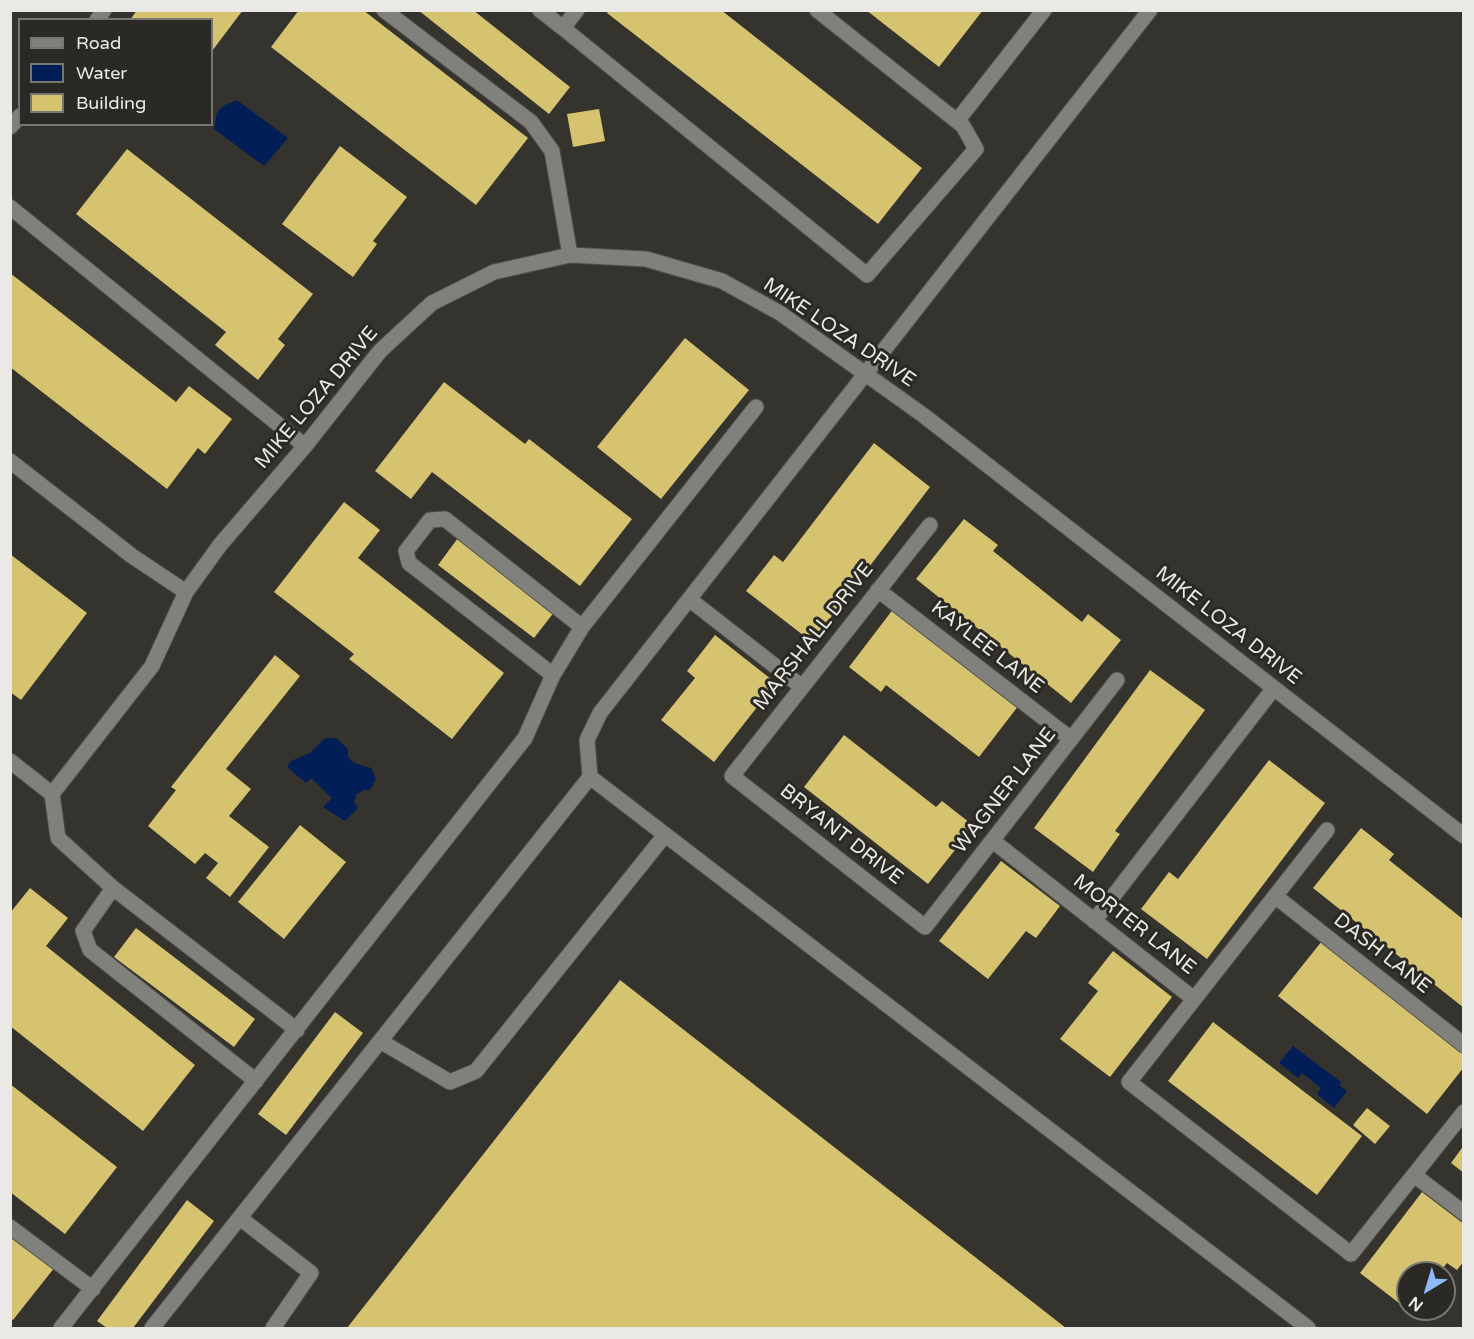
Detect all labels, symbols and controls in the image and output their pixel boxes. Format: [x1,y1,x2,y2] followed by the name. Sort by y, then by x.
[18,18,213,126] legend
[76,32,121,54] text: Road
[76,62,127,84] text: Water
[76,92,146,114] text: Building
[758,273,920,393] street label: MIKE LOZA DRIVE
[250,322,384,474] street label: MIKE LOZA DRIVE
[749,558,879,716] street label: MARSHALL DRIVE
[1150,562,1306,690] street label: MIKE LOZA DRIVE
[926,596,1048,700] street label: KAYLEE LANE
[948,723,1062,859] street label: WAGNER LANE
[775,779,907,891] street label: BRYANT DRIVE
[1068,870,1200,980] street label: MORTER LANE
[1328,908,1436,1000] street label: DASH LANE
[1396,1261,1456,1321] north arrow
[1405,1292,1427,1315] text: N

